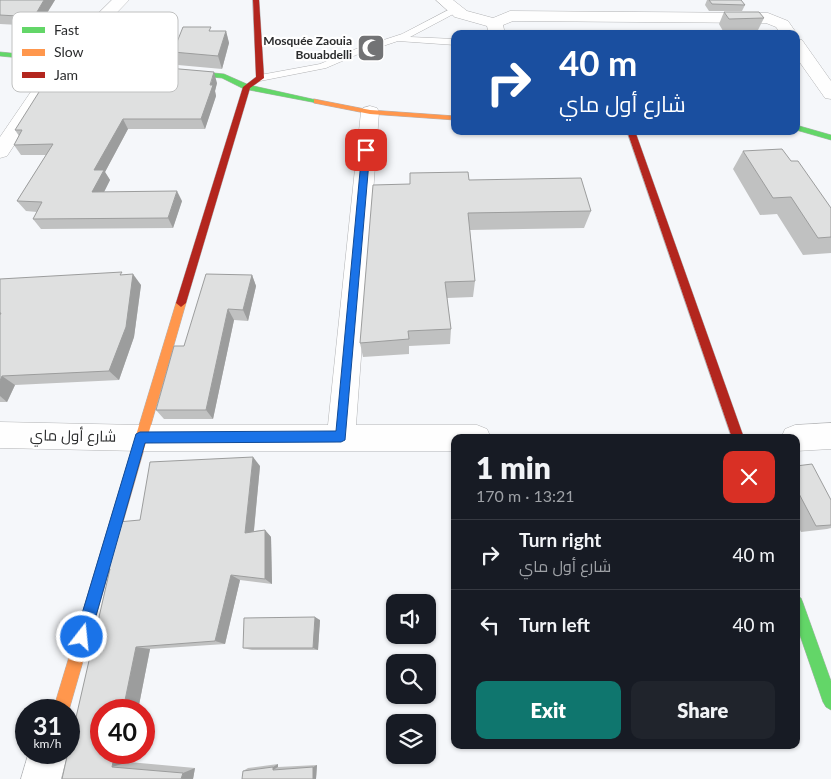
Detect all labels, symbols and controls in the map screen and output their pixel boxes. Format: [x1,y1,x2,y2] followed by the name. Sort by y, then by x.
[12,12,178,92] legend
[54,21,79,38] text: Fast
[263,33,352,62] place label: Mosquée Zaouia Bouabdelli
[356,33,386,63] mosque icon: Mosquée Zaouia Bouabdelli
[559,41,637,83] text: 40 m
[54,43,84,60] text: Slow
[476,50,541,115] icon: right
[54,66,78,83] text: Jam
[559,90,686,117] text: شارع أول ماي
[345,129,387,171] pin
[352,136,380,164] icon: arrive
[30,425,116,449] street label: شارع أول ماي
[476,449,551,485] text: 1 min
[723,451,775,503] button: close
[476,486,575,505] text: 170 m · 13:21
[519,528,601,551] text: Turn right
[476,541,504,569] icon: right
[732,543,775,566] text: 40 m
[519,556,611,575] text: شارع أول ماي
[386,594,436,764] map controls
[386,594,436,644] button: sound
[55,610,107,662] position arrow
[476,611,504,639] icon: left
[519,613,590,636] text: Turn left
[732,613,775,636] text: 40 m
[386,654,436,704] button: search
[476,681,621,739] button: Exit
[631,681,775,739] button: Share
[90,699,155,764] speed limit sign: 40
[33,710,62,740] text: 31
[386,714,436,764] button: layers
[33,736,62,751] text: km/h

